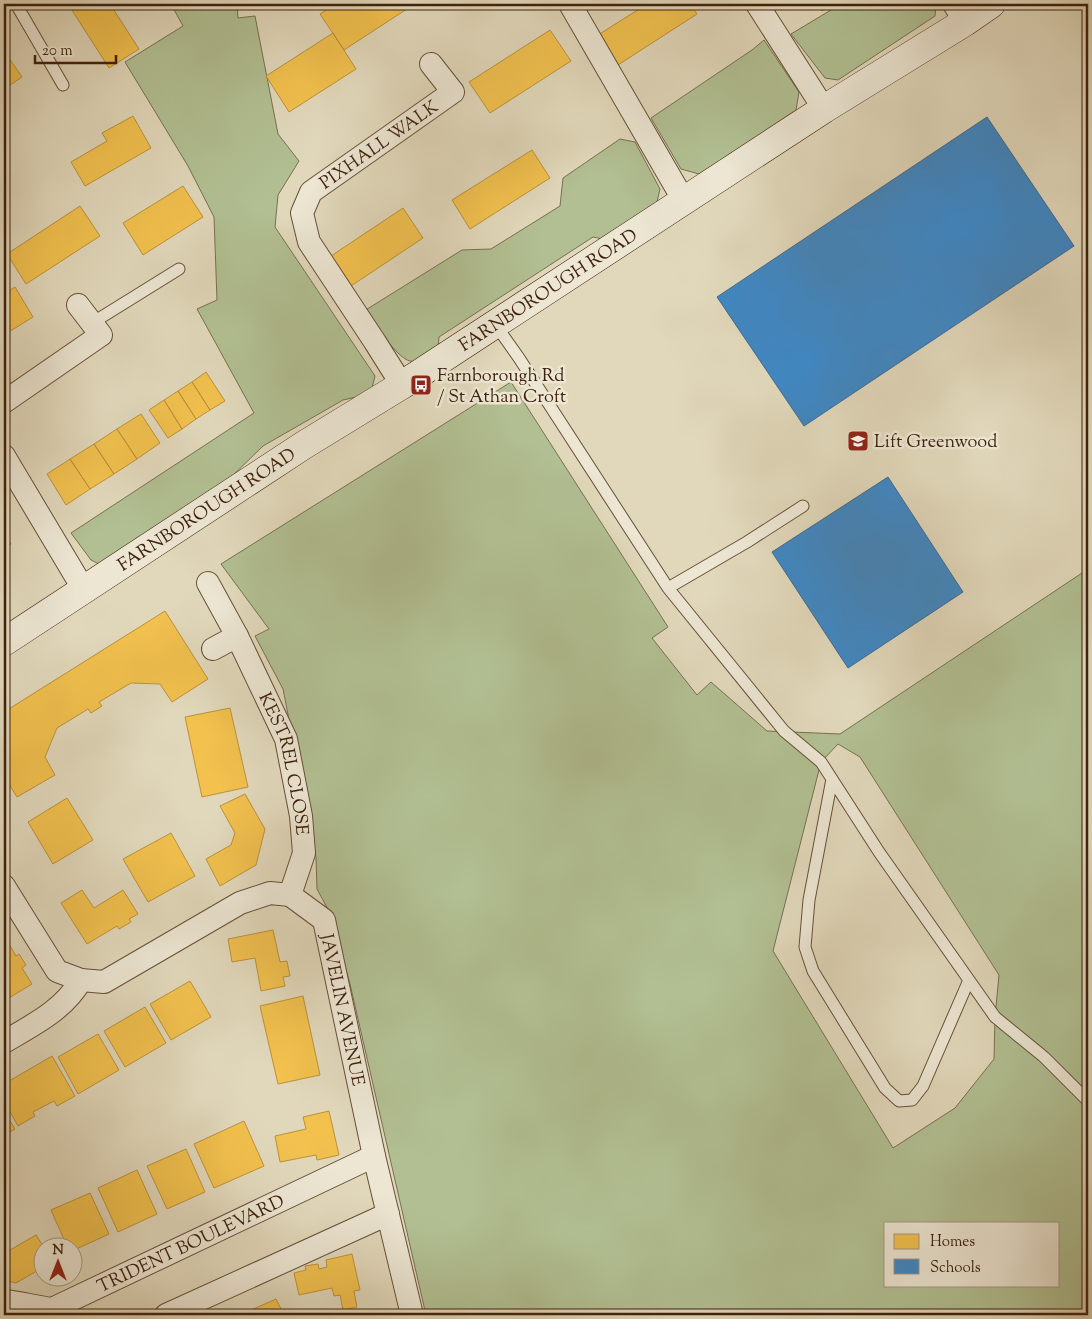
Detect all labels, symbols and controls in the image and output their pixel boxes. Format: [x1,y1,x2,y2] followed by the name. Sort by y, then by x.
[35,32,116,64] scale bar
[42,41,73,62] text: 20 m
[315,95,445,197] street label: PIXHALL WALK
[454,223,643,359] street label: FARNBOROUGH ROAD
[437,364,566,411] place label: Farnborough Rd / St Athan Croft
[409,373,433,397] bus stop icon: Farnborough Rd / St Athan Croft
[846,429,870,453] school or university icon: Lift Greenwood
[874,430,997,456] place label: Lift Greenwood
[113,443,302,579] street label: FARNBOROUGH ROAD
[251,689,314,836] street label: KESTREL CLOSE
[312,931,370,1089] street label: JAVELIN AVENUE
[93,1189,289,1301] street label: TRIDENT BOULEVARD
[884,1222,1060,1286] legend
[930,1232,975,1253] text: Homes
[32,1236,82,1286] north arrow
[52,1241,64,1261] text: N
[930,1258,981,1279] text: Schools

